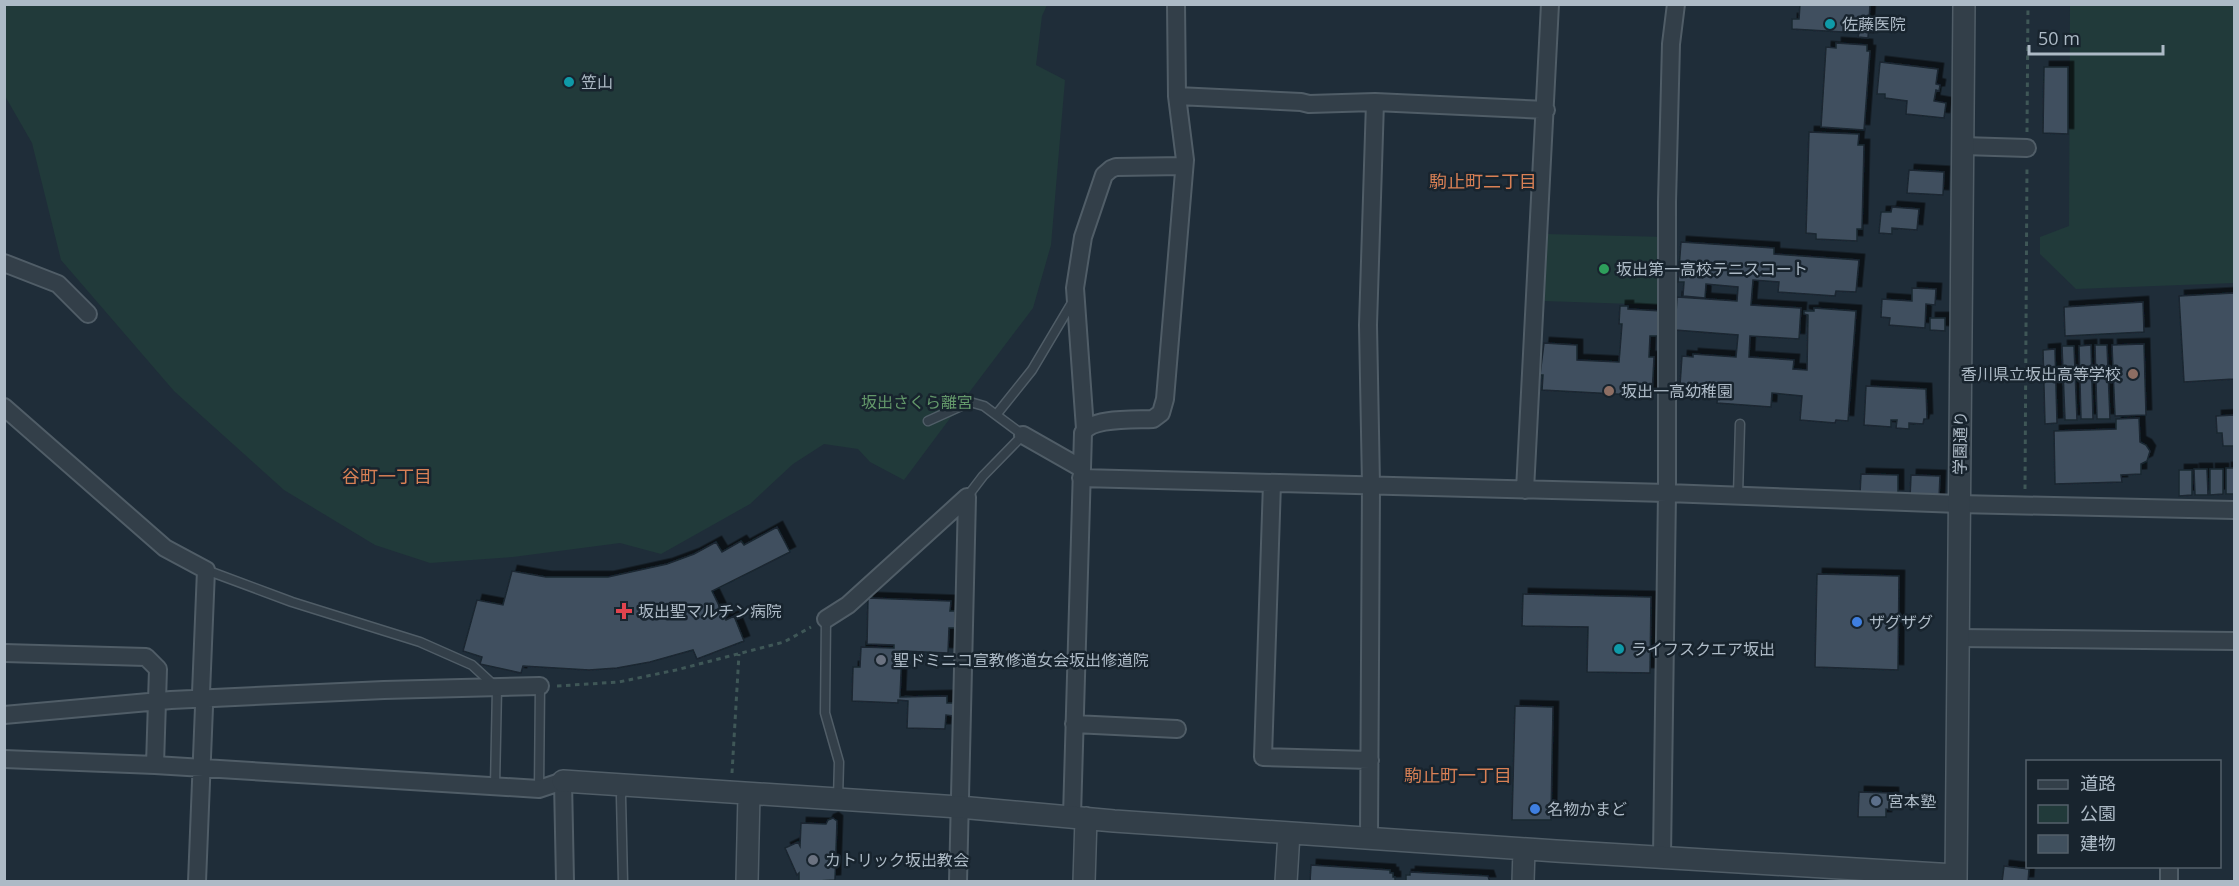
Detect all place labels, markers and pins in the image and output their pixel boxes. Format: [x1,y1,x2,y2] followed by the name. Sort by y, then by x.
[1842,13,1906,35] place label: 佐藤医院
[1823,17,1837,31] marker: 佐藤医院
[581,71,613,93] place label: 笠山
[562,75,576,89] marker: 笠山
[1616,258,1808,280] place label: 坂出第一高校テニスコート
[1597,262,1611,276] marker: 坂出第一高校テニスコート
[1961,363,2121,385] place label: 香川県立坂出高等学校
[2126,367,2140,381] marker: 香川県立坂出高等学校
[1621,380,1733,402] place label: 坂出一高幼稚園
[1602,384,1616,398] marker: 坂出一高幼稚園
[638,600,782,622] place label: 坂出聖マルチン病院
[615,602,633,620] marker: 坂出聖マルチン病院
[1869,611,1933,633] place label: ザグザグ
[1850,615,1864,629] marker: ザグザグ
[1631,638,1775,660] place label: ライフスクエア坂出
[1612,642,1626,656] marker: ライフスクエア坂出
[893,649,1149,671] place label: 聖ドミニコ宣教修道女会坂出修道院
[874,653,888,667] marker: 聖ドミニコ宣教修道女会坂出修道院
[1888,790,1936,812] place label: 宮本塾
[1869,794,1883,808] marker: 宮本塾
[1547,798,1627,820] place label: 名物かまど
[1528,802,1542,816] marker: 名物かまど
[825,849,969,871] place label: カトリック坂出教会
[806,853,820,867] marker: カトリック坂出教会

